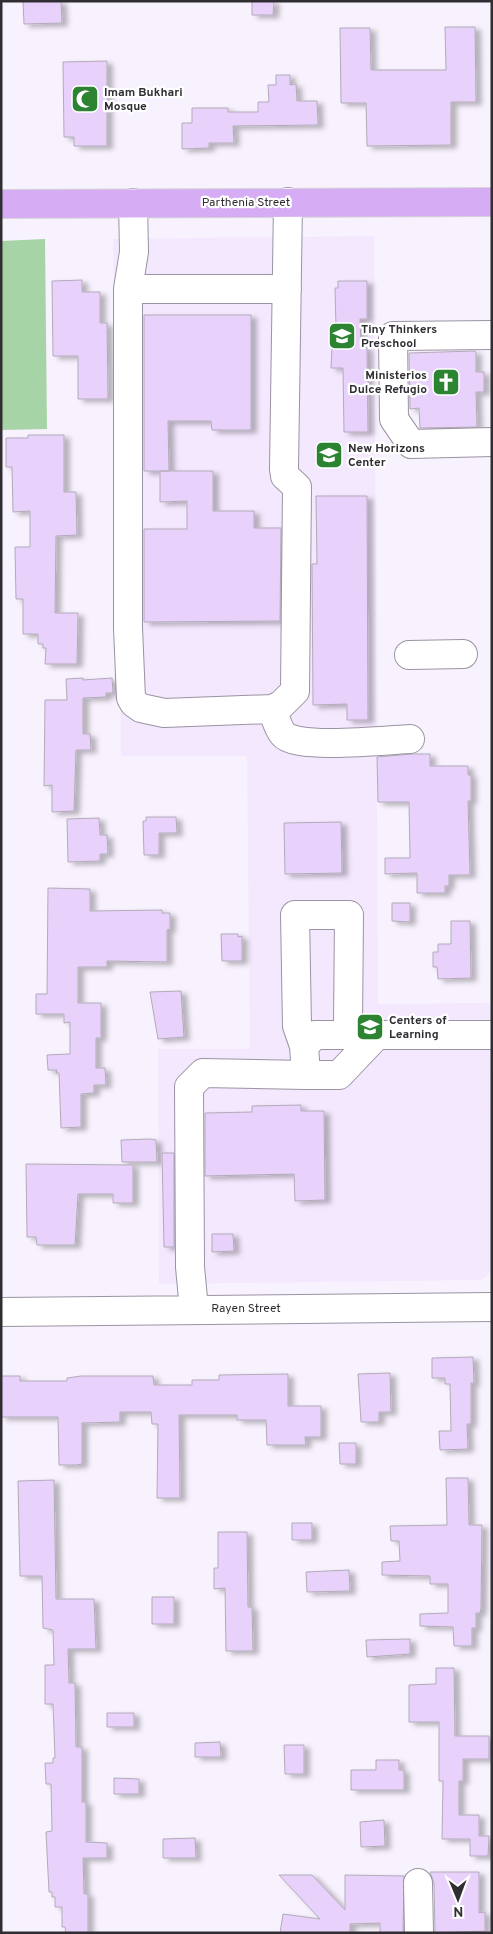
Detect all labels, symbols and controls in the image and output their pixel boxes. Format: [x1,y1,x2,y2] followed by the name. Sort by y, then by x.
[70,84,100,114] mosque icon: Imam Bukhari Mosque
[104,85,183,115] place label: Imam Bukhari Mosque
[202,195,290,211] street label: Parthenia Street
[327,321,357,351] school or university icon: Tiny Thinkers Preschool
[361,322,437,352] place label: Tiny Thinkers Preschool
[431,367,461,397] church icon: Ministerios Dulce Refugio
[349,368,427,398] place label: Ministerios Dulce Refugio
[314,440,344,470] school or university icon: New Horizons Center
[348,441,425,471] place label: New Horizons Center
[355,1012,385,1042] school or university icon: Centers of Learning
[389,1013,447,1043] place label: Centers of Learning
[211,1301,281,1317] street label: Rayen Street
[433,1874,483,1924] north arrow
[453,1902,463,1919] text: N

